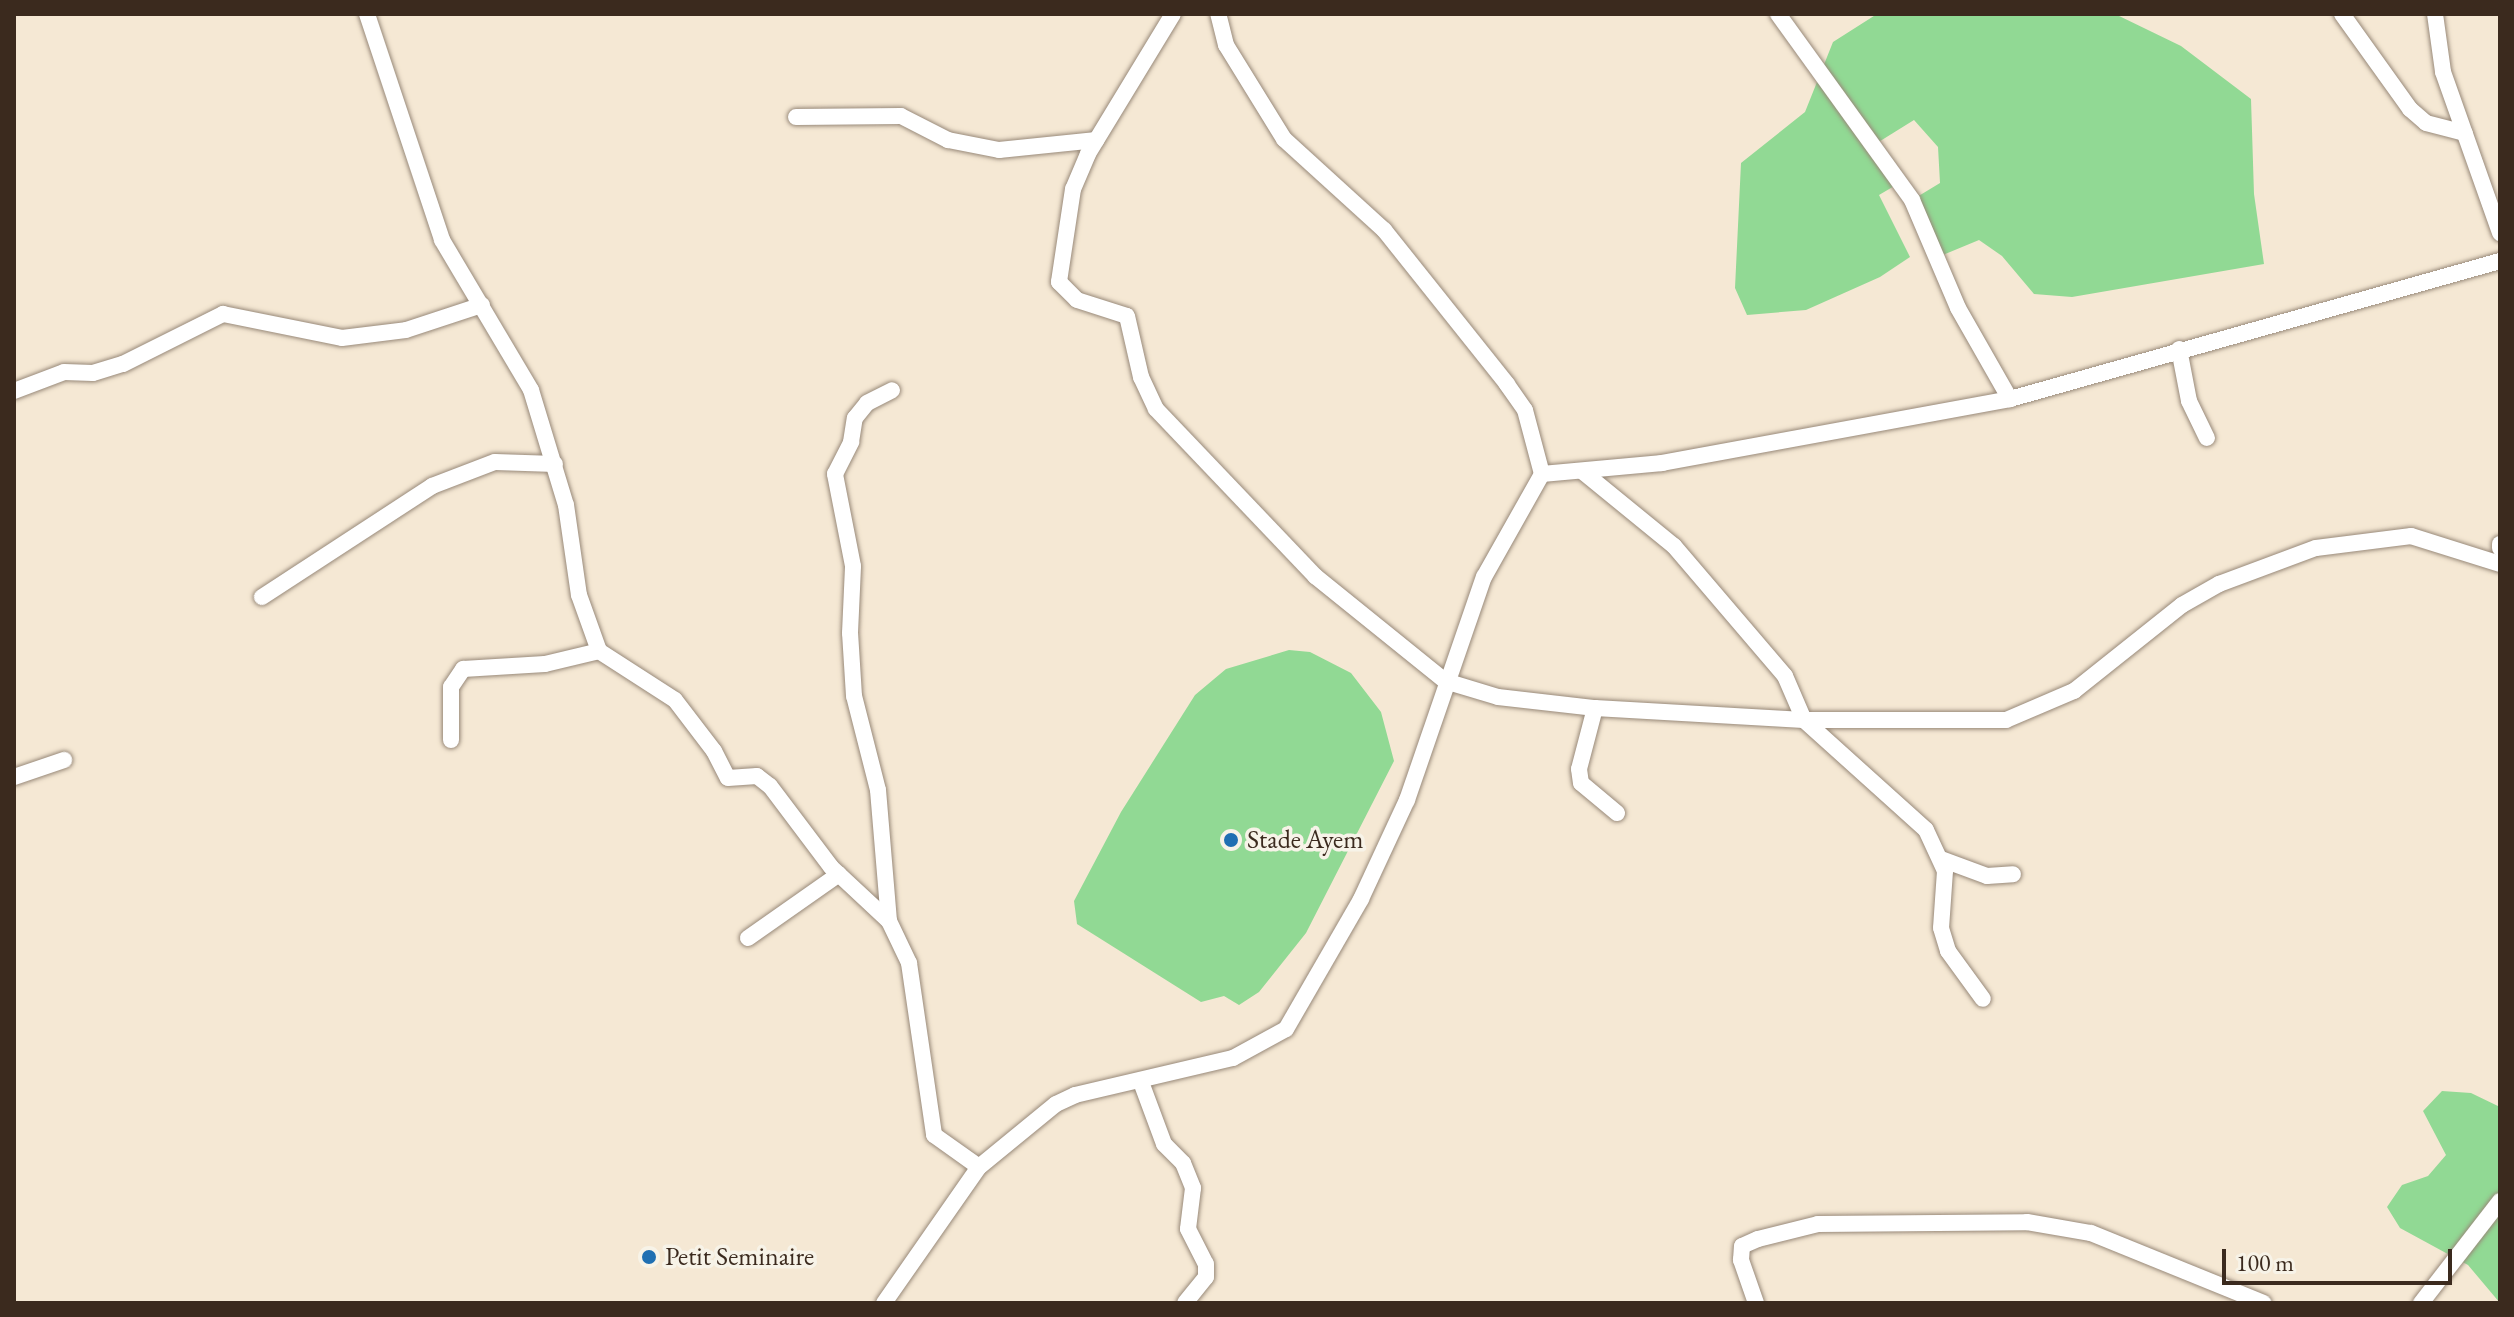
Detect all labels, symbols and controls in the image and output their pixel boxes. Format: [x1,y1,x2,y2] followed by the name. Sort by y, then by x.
[1247,824,1363,856] place label: Stade Ayem
[1222,831,1240,849] marker: Stade Ayem
[2226,1233,2456,1283] scale bar
[665,1241,814,1273] place label: Petit Seminaire
[2236,1247,2294,1278] text: 100 m
[640,1248,658,1266] marker: Petit Seminaire

